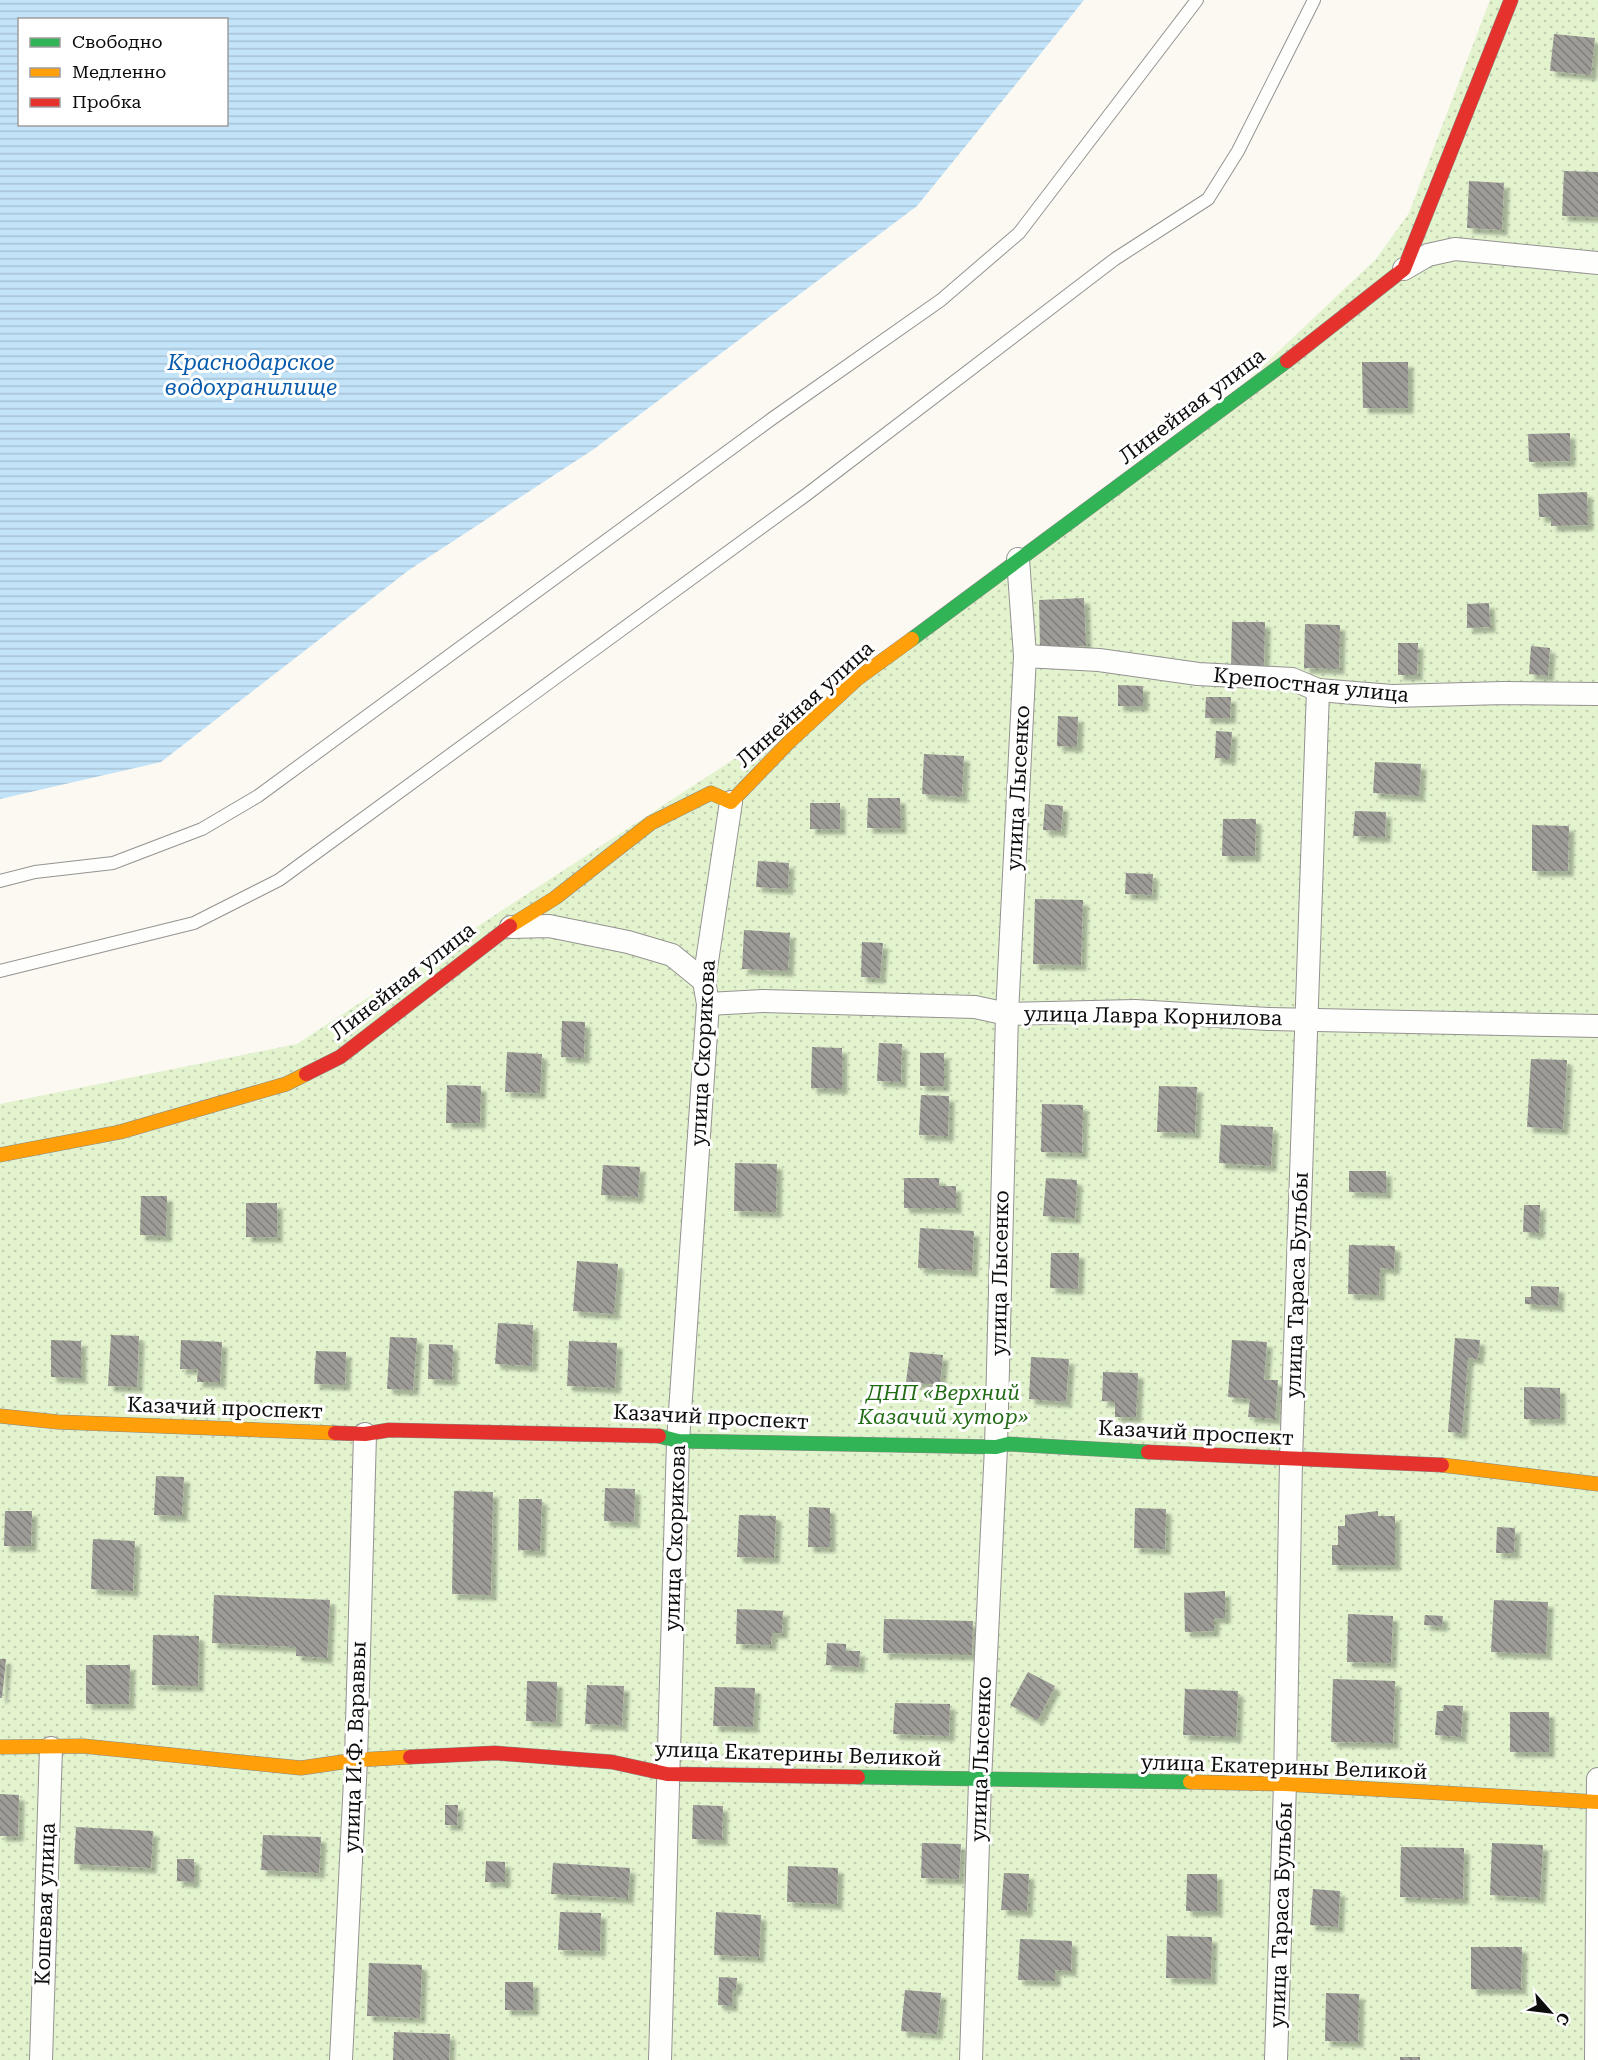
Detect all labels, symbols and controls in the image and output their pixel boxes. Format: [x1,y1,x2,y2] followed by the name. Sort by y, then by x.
[18,18,228,126] legend
[72,31,162,52] text: Свободно
[72,61,166,82] text: Медленно
[72,91,141,112] text: Пробка
[1114,343,1270,469] street label: Линейная улица
[165,350,337,400] water label: Краснодарское водохранилище
[731,636,879,772] street label: Линейная улица
[1212,663,1411,707] street label: Крепостная улица
[1002,705,1034,871] street label: улица Лысенко
[326,917,480,1045] street label: Линейная улица
[686,959,720,1147] street label: улица Скорикова
[1024,1002,1283,1030] street label: улица Лавра Корнилова
[1281,1171,1313,1399] street label: улица Тараса Бульбы
[987,1190,1013,1356] street label: улица Лысенко
[857,1381,1028,1429] park label: ДНП «Верхний Казачий хутор»
[127,1393,323,1423] street label: Казачий проспект
[612,1400,810,1434] street label: Казачий проспект
[1097,1416,1295,1450] street label: Казачий проспект
[660,1444,690,1632] street label: улица Скорикова
[339,1641,371,1853] street label: улица И.Ф. Вараввы
[966,1676,996,1842] street label: улица Лысенко
[654,1737,942,1771] street label: улица Екатерины Великой
[1140,1750,1428,1784] street label: улица Екатерины Великой
[1265,1801,1297,2029] street label: улица Тараса Бульбы
[30,1822,60,1986] street label: Кошевая улица
[1520,1982,1580,2042] north arrow
[1552,2009,1574,2028] text: С

